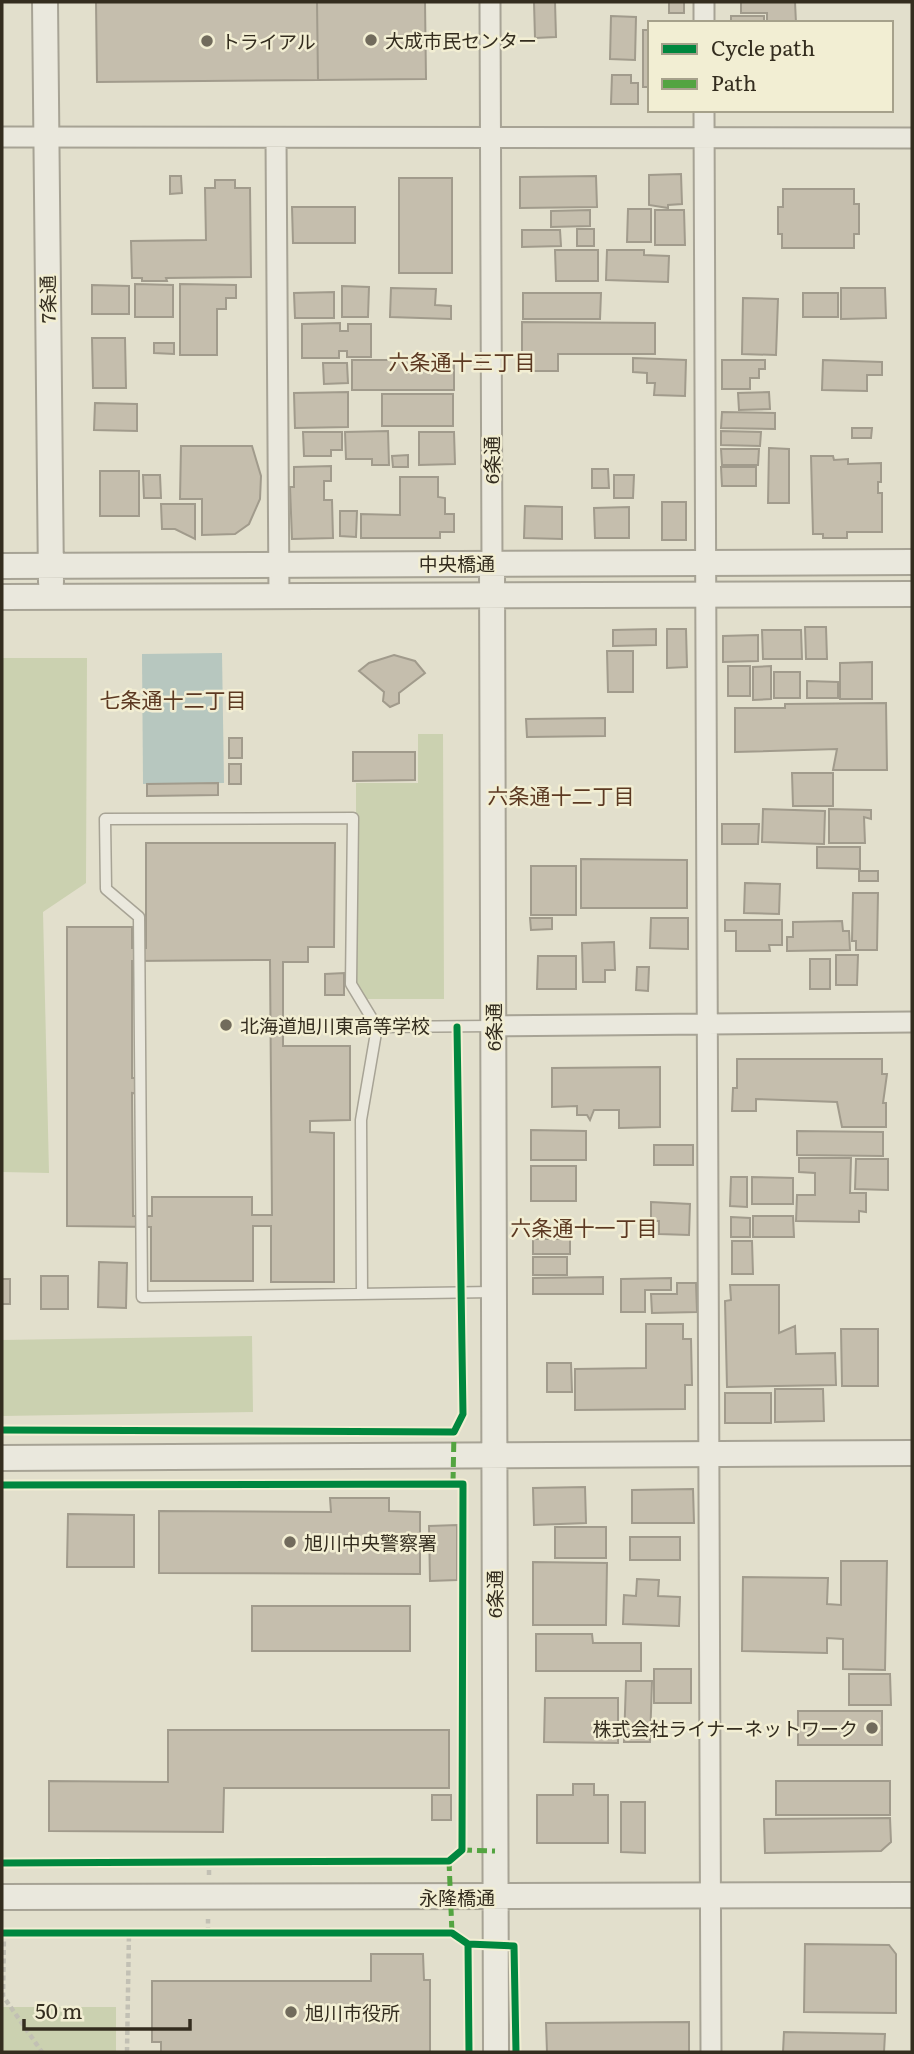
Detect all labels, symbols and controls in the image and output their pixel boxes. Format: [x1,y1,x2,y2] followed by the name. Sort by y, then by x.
[648,21,893,112] legend
[385,26,537,54] place label: 大成市民センター
[221,27,316,55] place label: トライアル
[711,31,815,62] text: Cycle path
[363,32,379,48] marker: 大成市民センター
[199,33,215,49] marker: トライアル
[711,66,757,97] text: Path
[33,275,61,323] street label: 7条通
[389,345,536,376] district label: 六条通十三丁目
[477,436,505,484] street label: 6条通
[419,549,495,577] street label: 中央橋通
[100,683,247,714] district label: 七条通十二丁目
[488,779,635,810] district label: 六条通十二丁目
[479,1003,507,1051] street label: 6条通
[240,1011,430,1039] place label: 北海道旭川東高等学校
[218,1017,234,1033] marker: 北海道旭川東高等学校
[511,1211,658,1242] district label: 六条通十一丁目
[304,1528,437,1556] place label: 旭川中央警察署
[282,1534,298,1550] marker: 旭川中央警察署
[480,1570,508,1618] street label: 6条通
[592,1714,858,1742] place label: 株式会社ライナーネットワーク
[864,1720,880,1736] marker: 株式会社ライナーネットワーク
[419,1883,495,1911] street label: 永隆橋通
[24,1988,191,2032] scale bar
[35,1994,82,2025] text: 50 m
[305,1998,400,2026] place label: 旭川市役所
[283,2004,299,2020] marker: 旭川市役所

